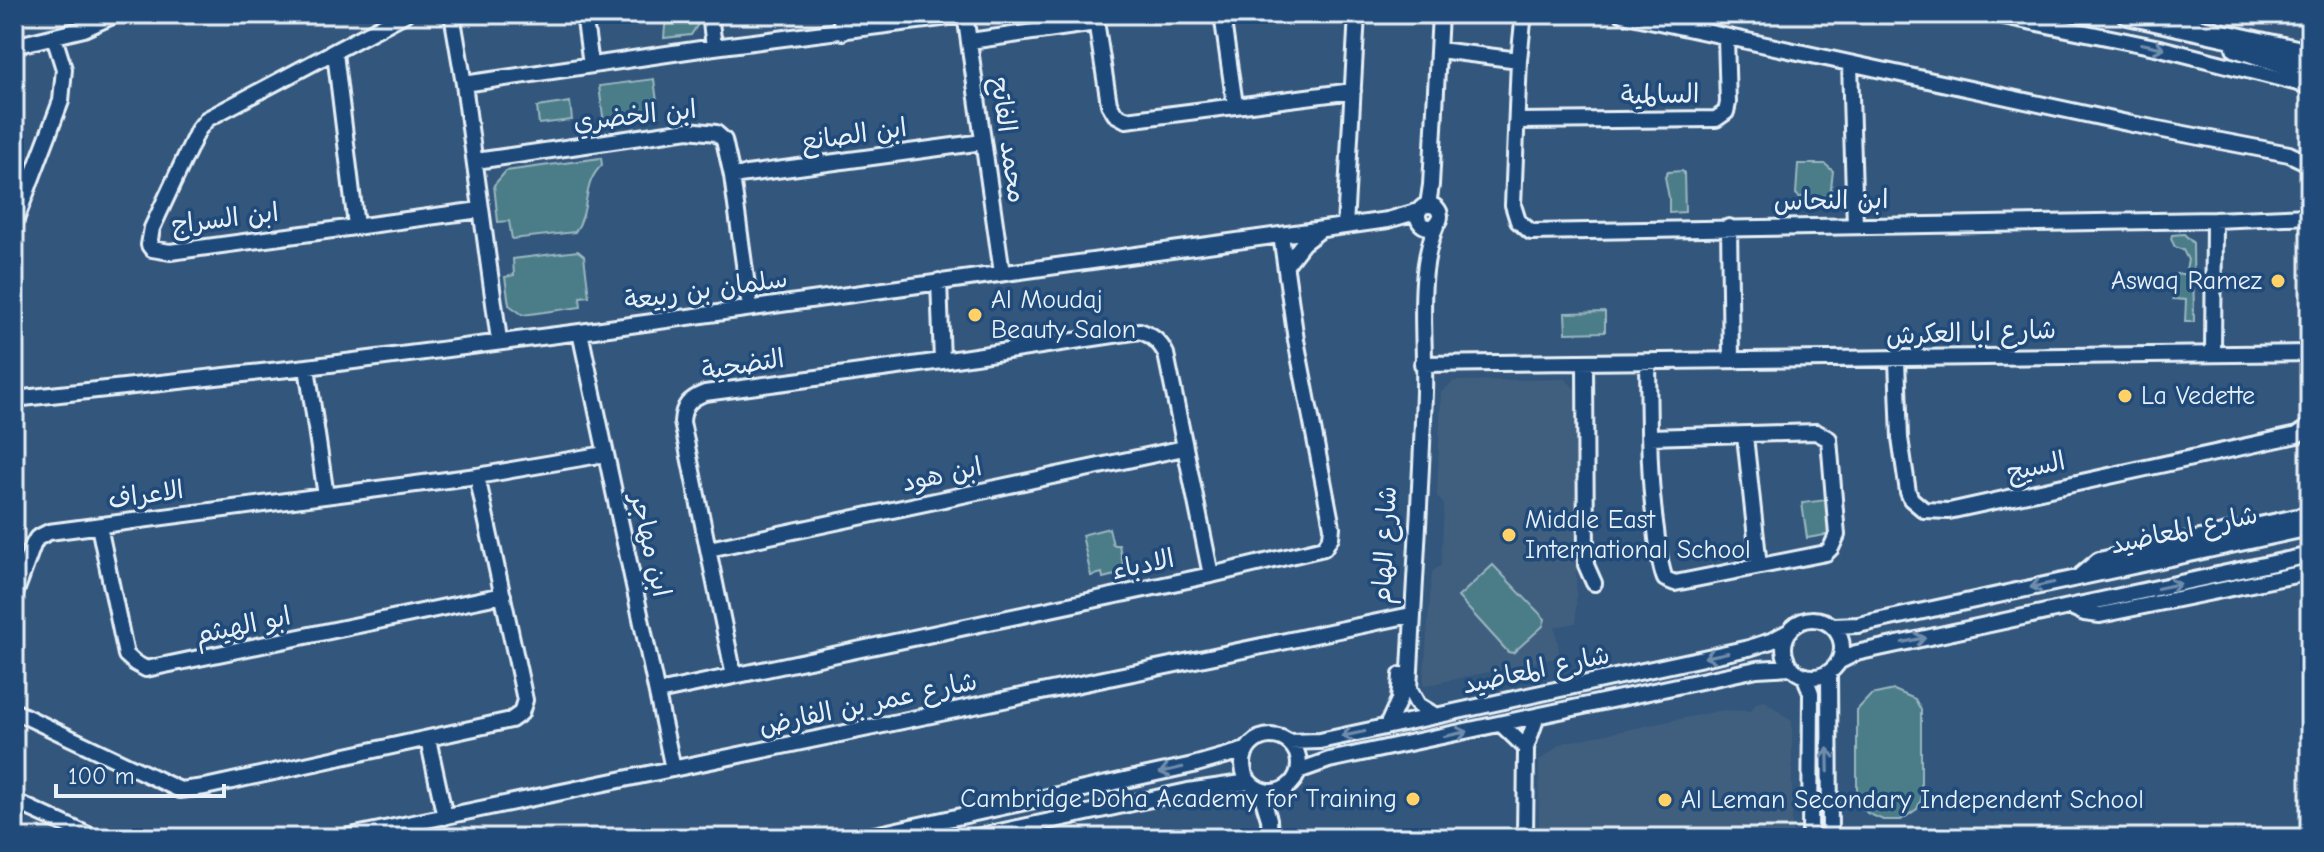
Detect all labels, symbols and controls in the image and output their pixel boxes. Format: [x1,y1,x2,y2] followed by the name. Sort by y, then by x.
[2139,39,2165,54] one-way arrow
[982,75,1032,205] street label: محمد الفاتح
[1621,79,1699,111] street label: السالمية
[572,95,698,140] street label: ابن الخضري
[799,113,909,160] street label: ابن الصانع
[1773,185,1889,217] street label: ابن النحاس
[170,198,281,242] street label: ابن السراج
[623,264,789,316] street label: سلمان بن ربيعة
[2111,266,2262,296] place label: Aswaq Ramez
[2269,272,2287,290] marker: Aswaq Ramez
[991,285,1136,345] place label: Al Moudaj Beauty Salon
[966,306,984,324] marker: Al Moudaj Beauty Salon
[1885,315,2057,353] street label: شارع ابا العكرش
[700,344,786,386] street label: التضحية
[2141,381,2255,411] place label: La Vedette
[2116,387,2134,405] marker: La Vedette
[2004,446,2068,490] street label: السيج
[899,452,985,498] street label: ابن هود
[106,475,186,515] street label: الاعراف
[1367,485,1407,605] street label: شارع الهام
[623,488,676,600] street label: ابن مهاجر
[2108,500,2261,562] street label: شارع المعاضيد
[1525,505,1751,565] place label: Middle East International School
[1500,526,1518,544] marker: Middle East International School
[1109,544,1177,586] street label: الادباء
[2030,578,2055,593] one-way arrow
[2155,578,2181,593] one-way arrow
[192,601,294,655] street label: ابو الهيثم
[1901,632,1927,647] one-way arrow
[1460,640,1613,702] street label: شارع المعاضيد
[1704,648,1730,663] one-way arrow
[756,666,980,744] street label: شارع عمر بن الفارض
[1442,725,1468,740] one-way arrow
[1340,727,1366,742] one-way arrow
[1821,747,1836,774] one-way arrow
[56,748,224,798] scale bar
[68,762,135,790] text: 100 m
[1158,763,1184,778] one-way arrow
[960,784,1397,814] place label: Cambridge Doha Academy for Training
[1681,785,2144,815] place label: Al Leman Secondary Independent School
[1404,790,1422,808] marker: Cambridge Doha Academy for Training
[1656,791,1674,809] marker: Al Leman Secondary Independent School

